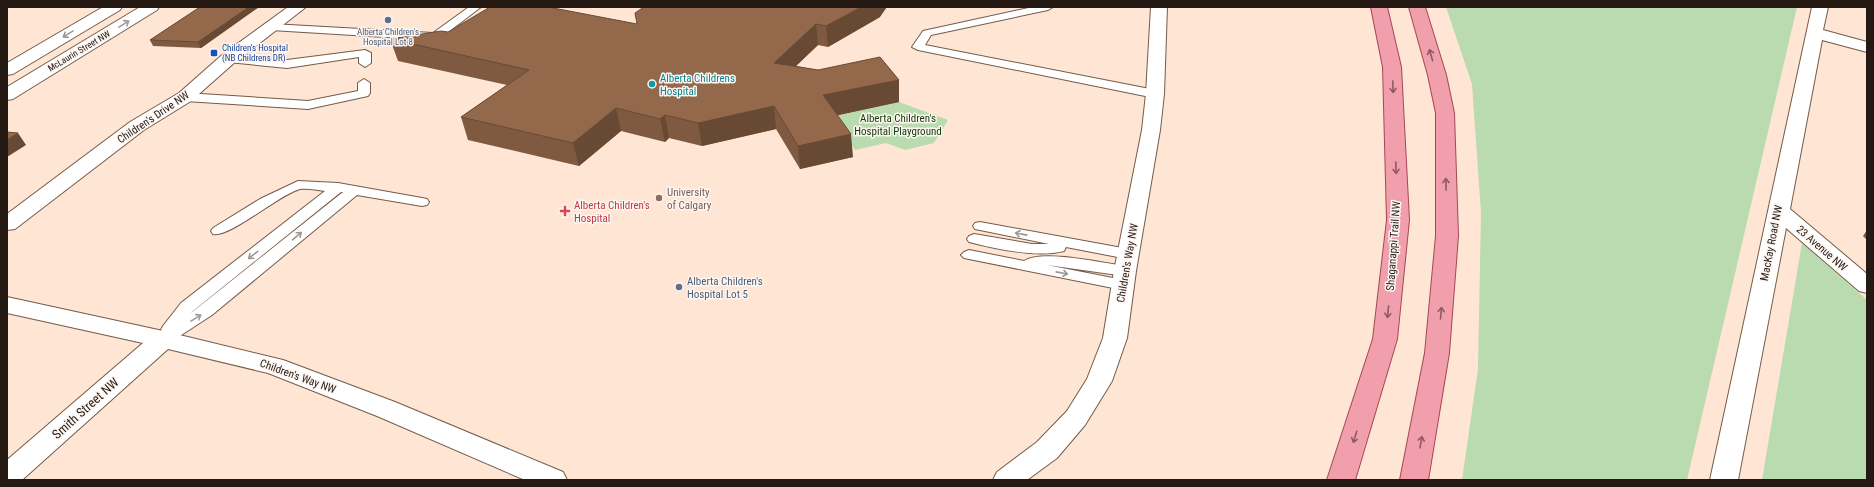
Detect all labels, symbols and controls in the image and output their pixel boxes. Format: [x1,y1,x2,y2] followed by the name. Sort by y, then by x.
[383,15,393,25] marker: Alberta Children's Hospital Lot 8
[118,19,130,27] one-way arrow
[357,27,419,47] place label: Alberta Children's Hospital Lot 8
[46,28,112,73] street label: McLaurin Street NW
[63,30,74,38] one-way arrow
[222,43,288,64] place label: Children's Hospital (NB Childrens DR)
[209,48,219,58] marker: Children's Hospital (NB Childrens DR)
[1427,49,1434,62] one-way arrow
[660,72,735,98] place label: Alberta Childrens Hospital
[647,79,657,89] marker: Alberta Childrens Hospital
[1390,80,1397,93] one-way arrow
[115,88,192,146] street label: Children's Drive NW
[854,112,942,138] park label: Alberta Children's Hospital Playground
[1393,161,1400,174] one-way arrow
[1442,178,1450,191] one-way arrow
[667,186,712,212] place label: University of Calgary
[654,193,664,203] marker: University of Calgary
[574,199,650,225] place label: Alberta Children's Hospital
[1384,200,1403,291] street label: Shaganappi Trail NW
[1758,204,1785,282] street label: MacKay Road NW
[559,205,571,217] marker: Alberta Children's Hospital
[1114,222,1141,304] street label: Children's Way NW
[1794,223,1850,274] street label: 23 Avenue NW
[1015,230,1028,238] one-way arrow
[291,232,302,241] one-way arrow
[247,251,258,260] one-way arrow
[1055,269,1068,277] one-way arrow
[687,275,763,301] place label: Alberta Children's Hospital Lot 5
[674,282,684,292] marker: Alberta Children's Hospital Lot 5
[1385,305,1392,318] one-way arrow
[1437,307,1444,320] one-way arrow
[190,314,201,322] one-way arrow
[258,357,338,396] street label: Children's Way NW
[49,375,122,442] street label: Smith Street NW
[1351,430,1358,443] one-way arrow
[1417,436,1425,449] one-way arrow

